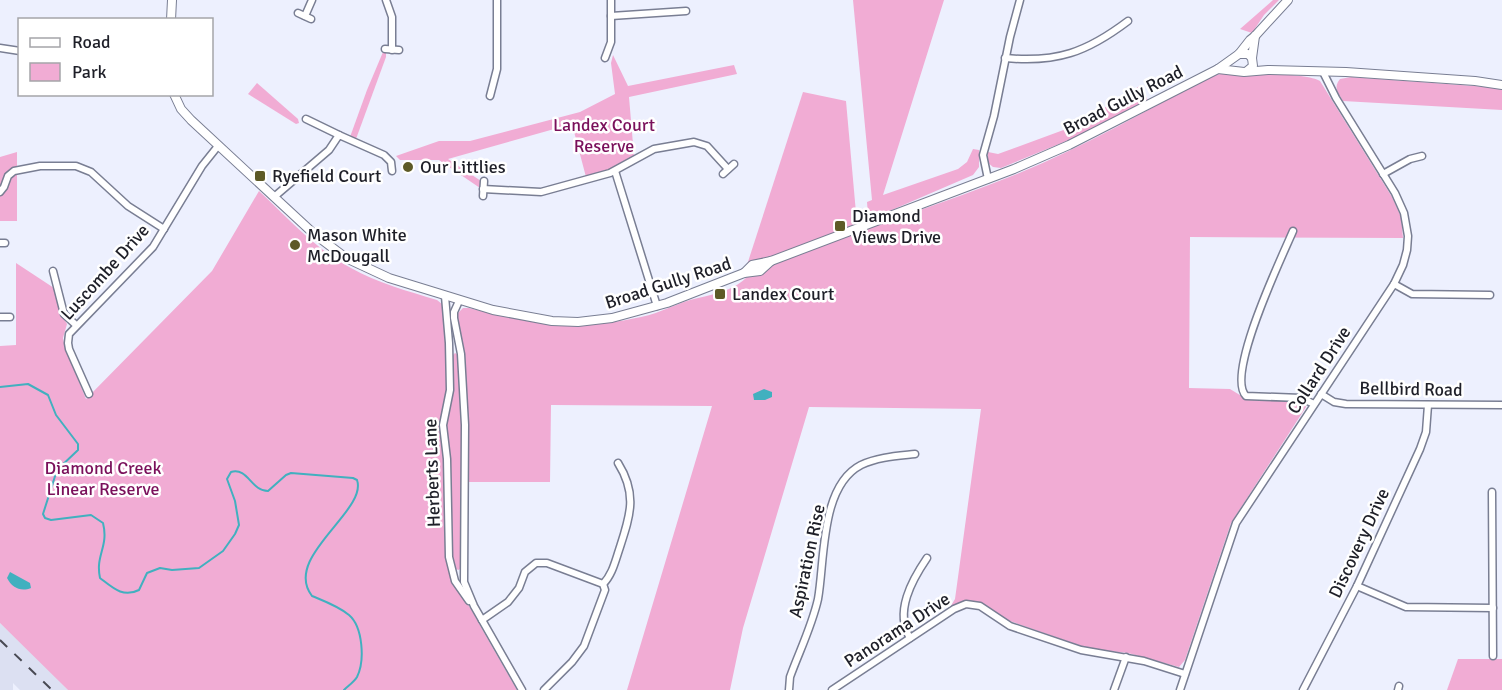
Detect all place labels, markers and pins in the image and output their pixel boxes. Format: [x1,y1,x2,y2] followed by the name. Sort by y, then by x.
[420,156,506,178] place label: Our Littlies
[401,160,415,174] marker: Our Littlies
[272,165,381,187] place label: Ryefield Court
[253,169,267,183] marker: Ryefield Court
[852,205,941,248] place label: Diamond Views Drive
[833,219,847,233] marker: Diamond Views Drive
[307,224,407,267] place label: Mason White McDougall
[288,238,302,252] marker: Mason White McDougall
[732,283,834,305] place label: Landex Court
[713,287,727,301] marker: Landex Court

